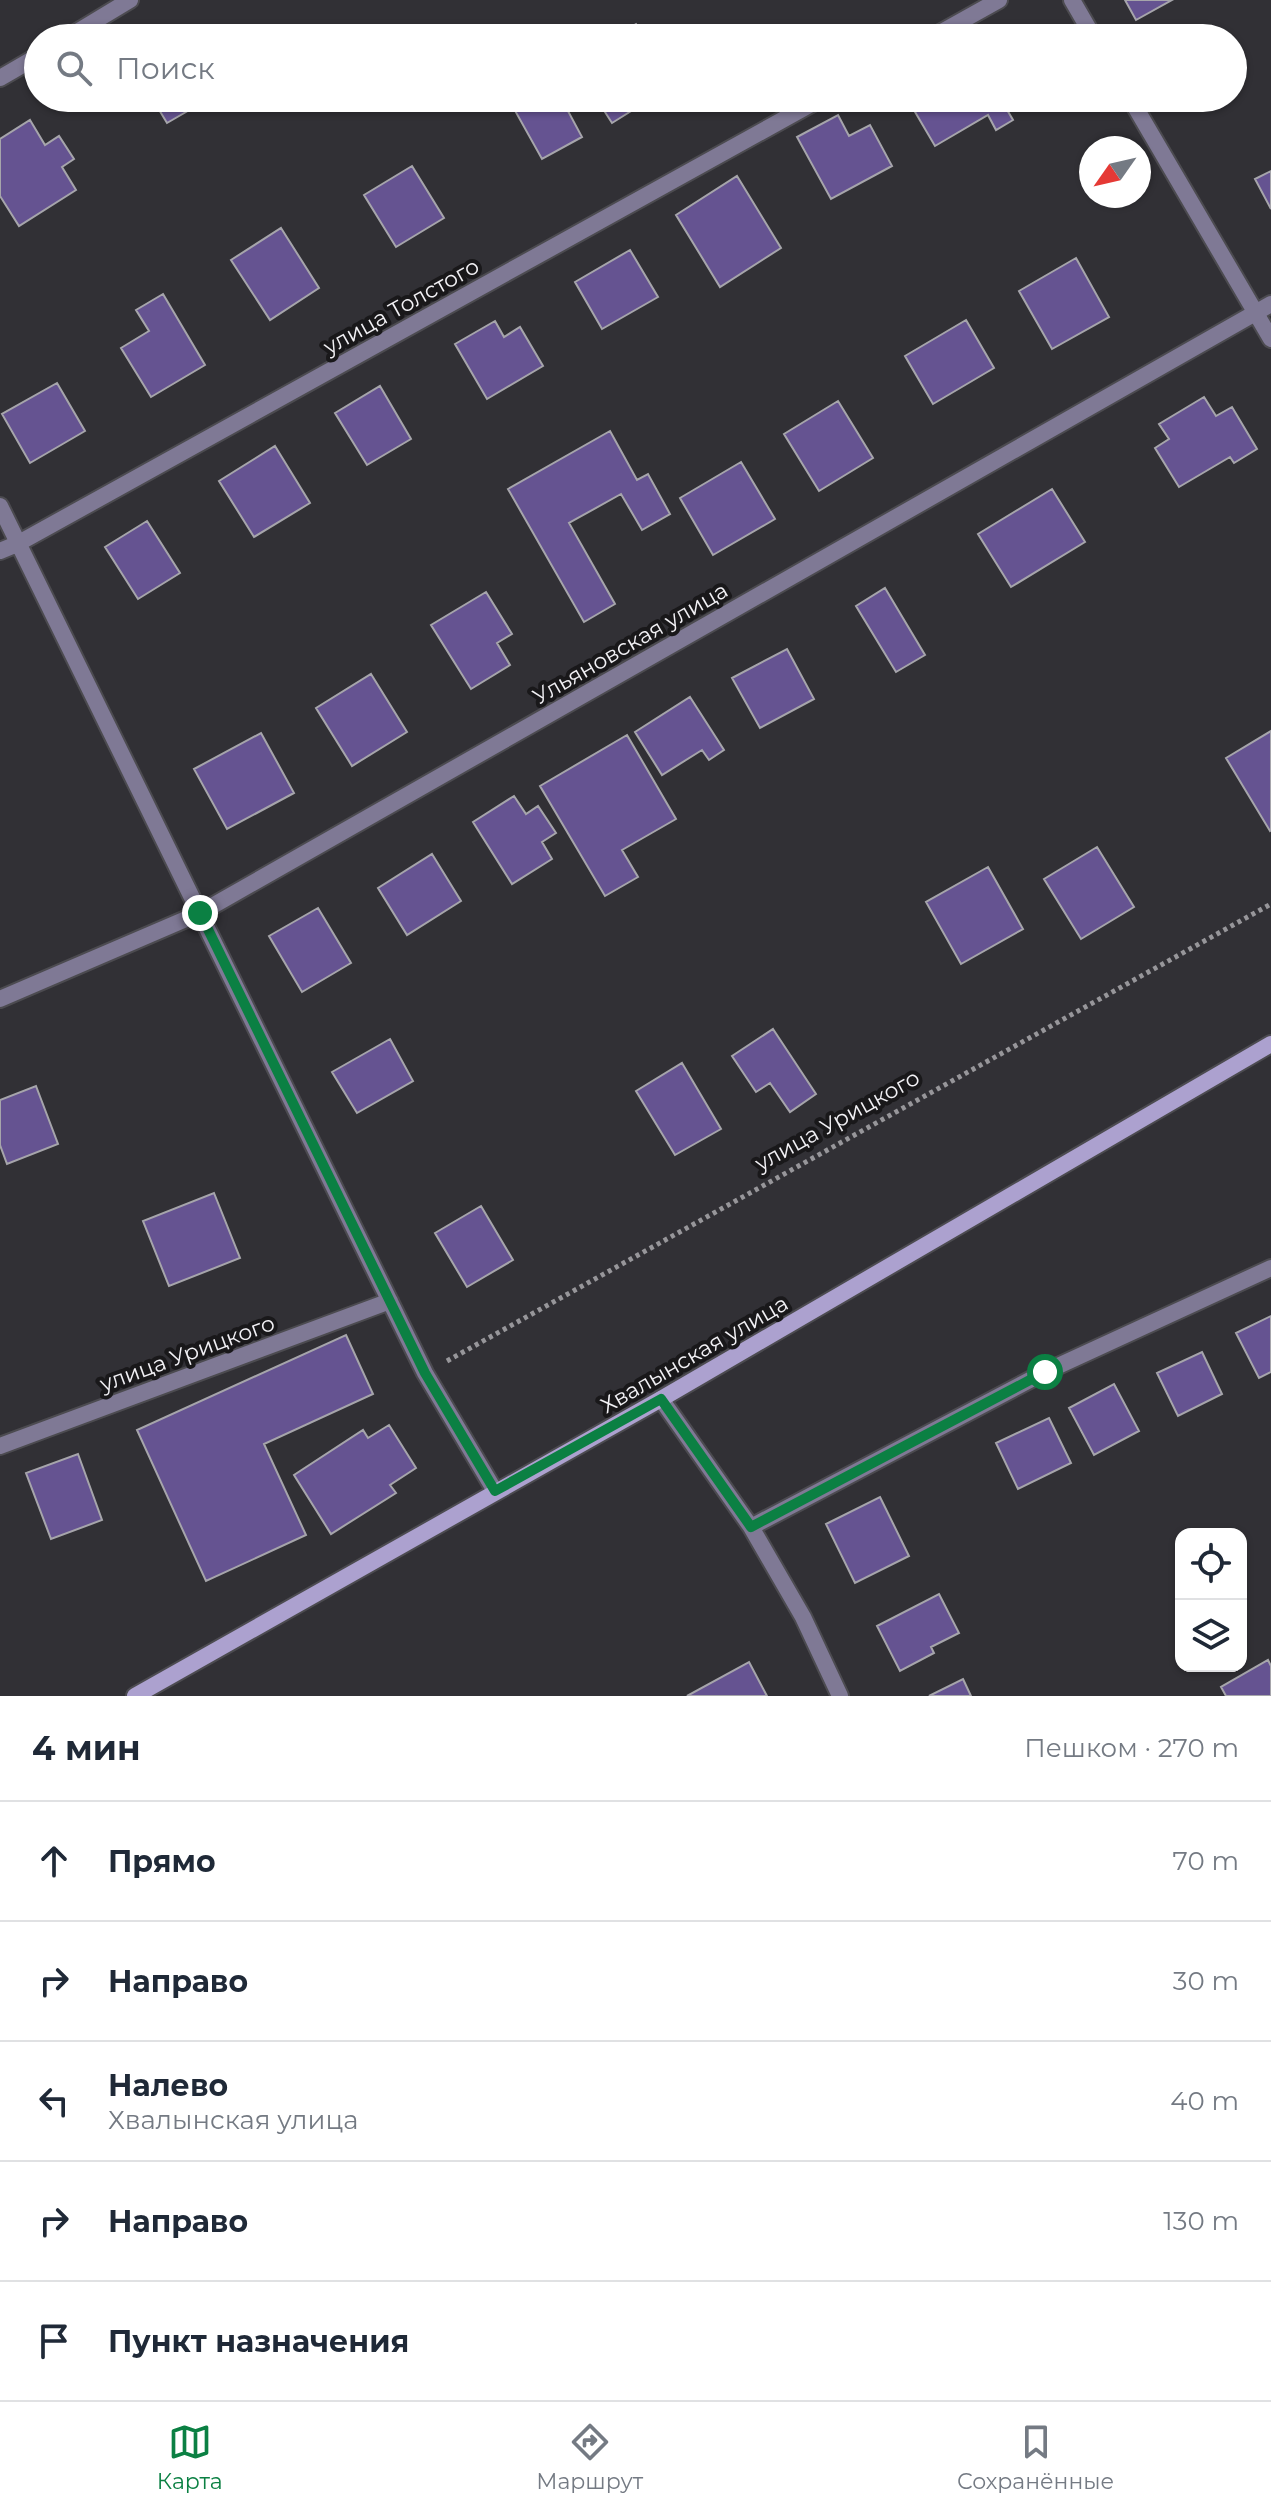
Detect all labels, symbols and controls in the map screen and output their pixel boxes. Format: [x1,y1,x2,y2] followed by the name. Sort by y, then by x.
[24,24,1247,112] search box
[52,46,96,90] icon: search
[116,50,215,87] text: Поиск
[1079,136,1151,208] north arrow
[318,252,484,361] street label: улица Толстого
[528,577,733,710] street label: Ульяновская улица
[182,895,218,931] route end
[749,1064,924,1177] street label: улица Урицкого
[596,1290,793,1419] street label: Хвалынская улица
[95,1309,278,1398] street label: улица Урицкого
[1027,1354,1063,1390] route start
[1175,1528,1247,1672] map controls
[1175,1528,1247,1600] button: locate
[1175,1600,1247,1672] button: layers
[32,1727,141,1769] text: 4 мин
[1024,1732,1239,1764] text: Пешком · 270 m
[32,1839,76,1883] icon: ahead
[108,1843,216,1880] text: Прямо
[1173,1845,1239,1877] text: 70 m
[32,1959,76,2003] icon: right
[108,1963,248,2000] text: Направо
[1173,1965,1239,1997] text: 30 m
[108,2067,228,2104] text: Налево
[32,2079,76,2123] icon: left
[1170,2085,1239,2117] text: 40 m
[108,2104,358,2136] text: Хвалынская улица
[32,2199,76,2243] icon: right
[108,2203,248,2240] text: Направо
[1163,2205,1239,2237] text: 130 m
[32,2319,76,2363] icon: arrive
[108,2323,409,2360] text: Пункт назначения
[157,2420,223,2495] tab: Карта
[536,2420,643,2495] tab: Маршрут
[957,2420,1114,2495] tab: Сохранённые

